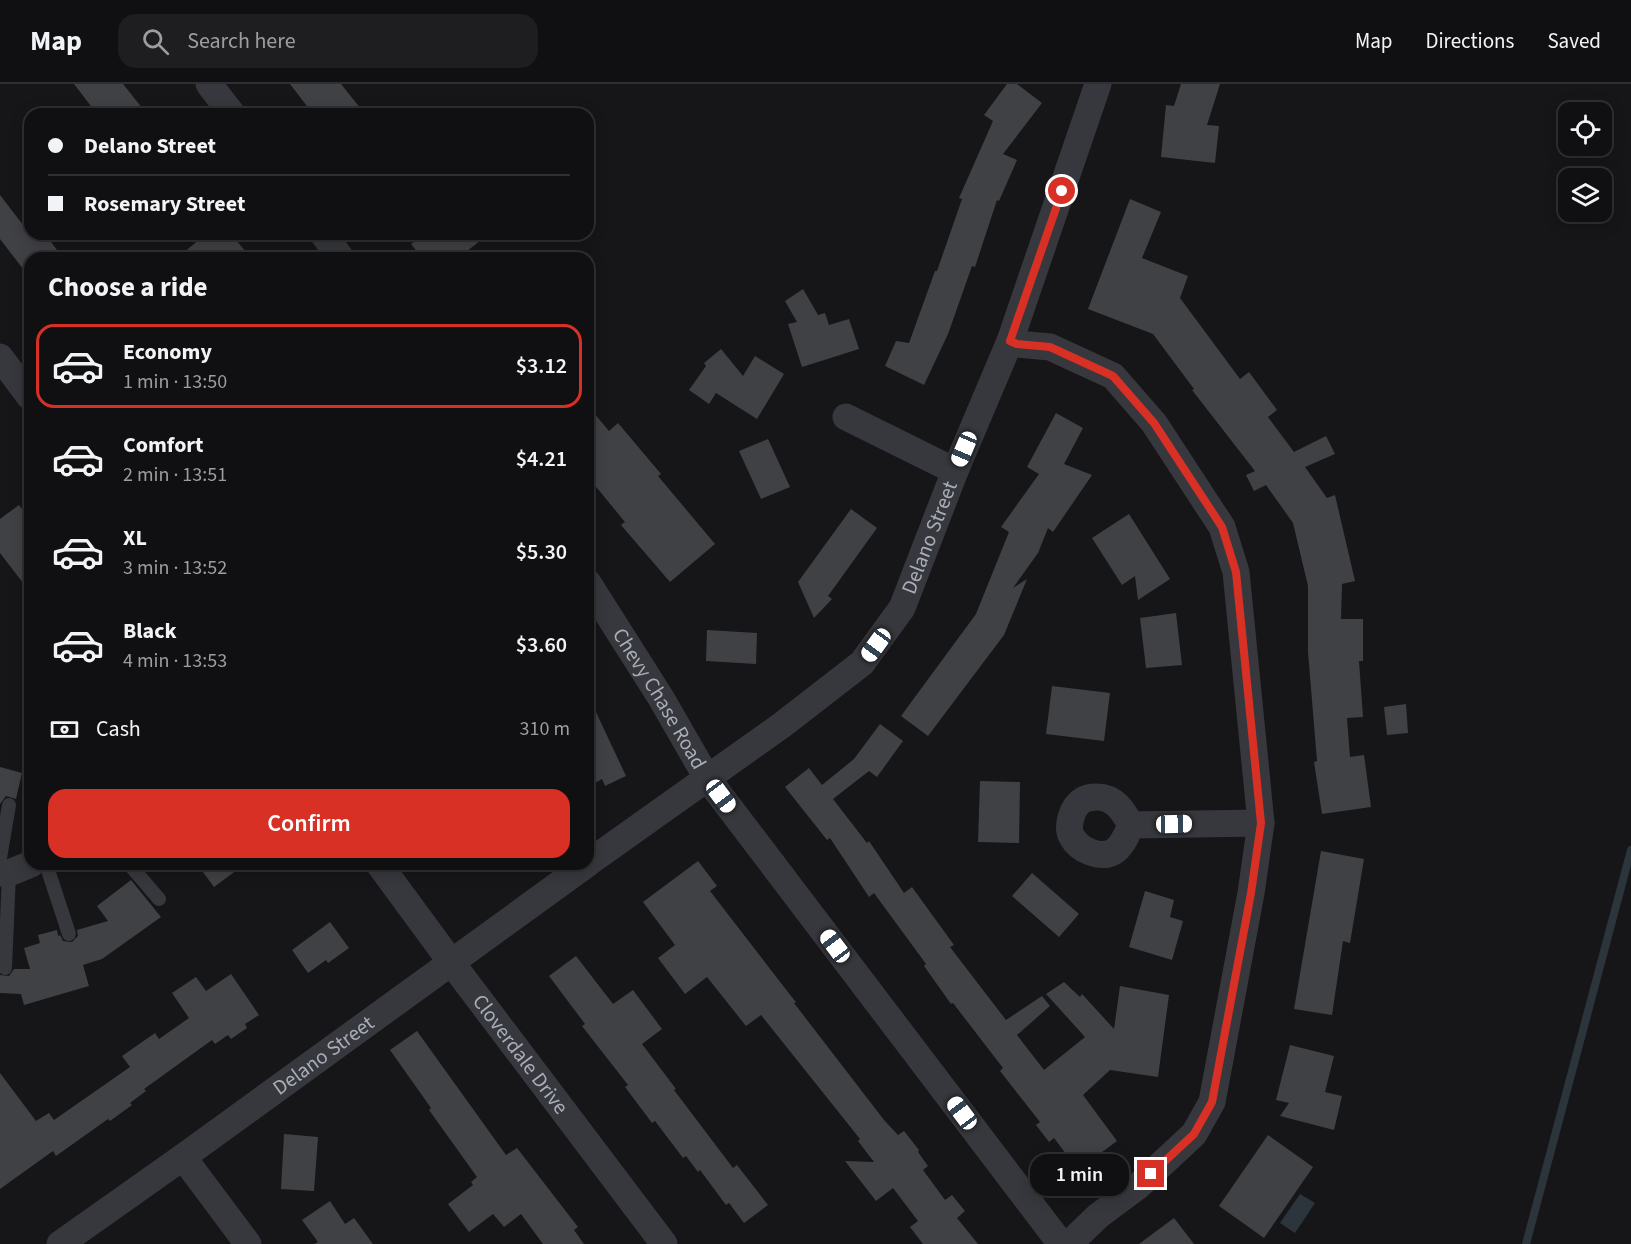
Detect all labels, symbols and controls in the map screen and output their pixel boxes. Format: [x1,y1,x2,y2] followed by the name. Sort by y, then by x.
[118,14,538,68] search box
[30,21,82,61] text: Map
[139,25,172,58] icon: search
[187,25,296,57] text: Search here
[1355,26,1393,56] text: Map
[1426,26,1514,56] text: Directions
[1547,26,1601,56] text: Saved
[1558,102,1612,222] map controls
[1558,102,1612,156] button: locate
[84,130,216,162] text: Delano Street
[1558,168,1612,222] button: layers
[1048,177,1075,204] route start
[84,188,245,220] text: Rosemary Street
[48,268,208,307] text: Choose a ride
[123,336,212,368] text: Economy
[51,339,105,393] icon: car
[516,350,567,382] text: $3.12
[123,368,227,396] text: 1 min · 13:50
[123,429,204,461] text: Comfort
[949,429,979,469] car
[51,432,105,486] icon: car
[516,443,567,475] text: $4.21
[123,461,227,489] text: 2 min · 13:51
[894,476,965,598] street label: Delano Street
[123,522,147,554] text: XL
[51,525,105,579] icon: car
[516,536,567,568] text: $5.30
[123,554,227,582] text: 3 min · 13:52
[123,615,177,647] text: Black
[51,618,105,672] icon: car
[605,622,714,775] street label: Chevy Chase Road
[858,625,894,665] car
[516,629,567,661] text: $3.60
[123,647,227,675] text: 4 min · 13:53
[48,713,81,746] icon: cash
[96,713,141,745] text: Cash
[520,715,570,743] text: 310 m
[703,776,739,816] car
[48,789,570,858] button: Confirm
[1156,815,1192,833] car
[817,926,853,966] car
[465,988,576,1120] street label: Cloverdale Drive
[266,1008,380,1102] street label: Delano Street
[944,1093,980,1133] car
[1031,1153,1130,1195] callout: 1 min
[1137,1160,1164,1187] route end
[1056,1161,1103,1189] text: 1 min

